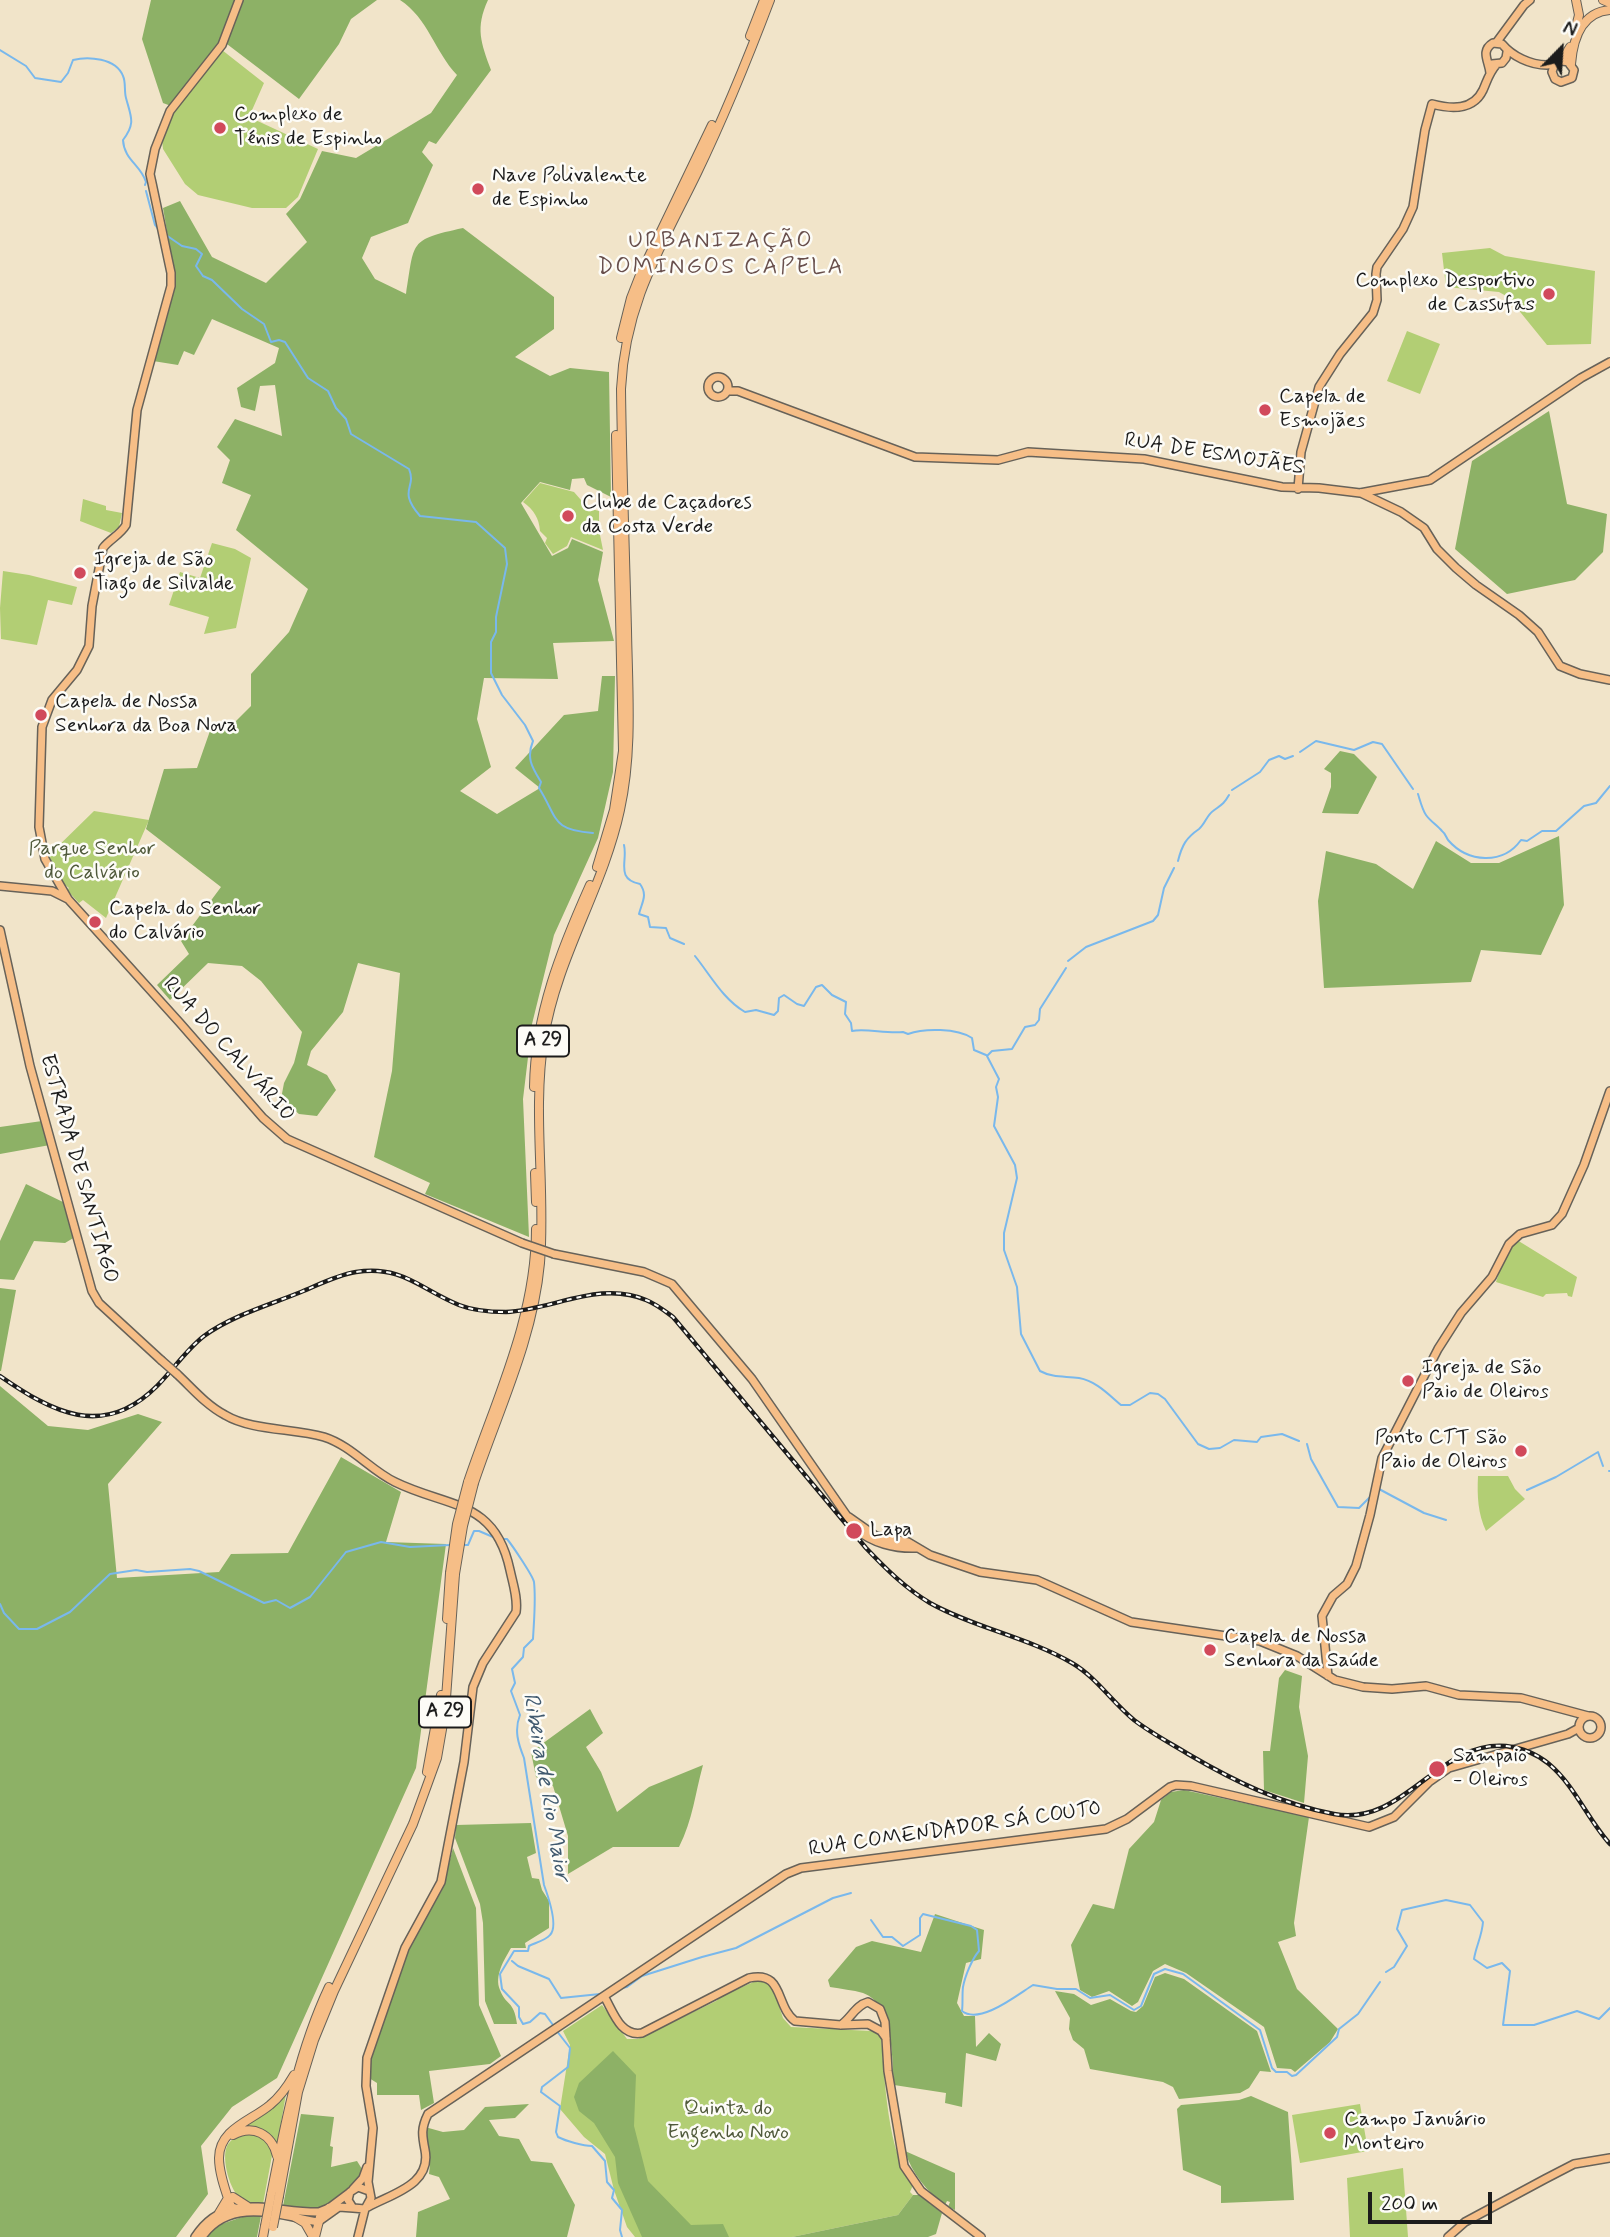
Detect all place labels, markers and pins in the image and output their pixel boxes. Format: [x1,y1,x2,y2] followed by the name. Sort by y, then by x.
[234,103,382,153] place label: Complexo de Ténis de Espinho
[212,120,228,136] marker: Complexo de Ténis de Espinho
[492,164,647,214] place label: Nave Polivalente de Espinho
[470,181,486,197] marker: Nave Polivalente de Espinho
[1355,269,1535,319] place label: Complexo Desportivo de Cassufas
[1541,286,1557,302] marker: Complexo Desportivo de Cassufas
[1279,385,1366,435] place label: Capela de Esmojães
[1257,402,1273,418] marker: Capela de Esmojães
[582,491,752,541] place label: Clube de Caçadores da Costa Verde
[560,508,576,524] marker: Clube de Caçadores da Costa Verde
[94,548,234,598] place label: Igreja de São Tiago de Silvalde
[72,565,88,581] marker: Igreja de São Tiago de Silvalde
[55,690,237,740] place label: Capela de Nossa Senhora da Boa Nova
[33,707,49,723] marker: Capela de Nossa Senhora da Boa Nova
[109,897,261,947] place label: Capela do Senhor do Calvário
[87,914,103,930] marker: Capela do Senhor do Calvário
[1422,1356,1549,1406] place label: Igreja de São Paio de Oleiros
[1400,1373,1416,1389] marker: Igreja de São Paio de Oleiros
[1375,1426,1507,1476] place label: Ponto CTT São Paio de Oleiros
[1513,1443,1529,1459] marker: Ponto CTT São Paio de Oleiros
[870,1518,912,1544] place label: Lapa
[844,1521,864,1541] marker: Lapa
[1224,1625,1379,1675] place label: Capela de Nossa Senhora da Saúde
[1202,1642,1218,1658] marker: Capela de Nossa Senhora da Saúde
[1453,1744,1528,1794] place label: Sampaio - Oleiros
[1427,1759,1447,1779] marker: Sampaio - Oleiros
[1344,2108,1486,2158] place label: Campo Januário Monteiro
[1322,2125,1338,2141] marker: Campo Januário Monteiro

